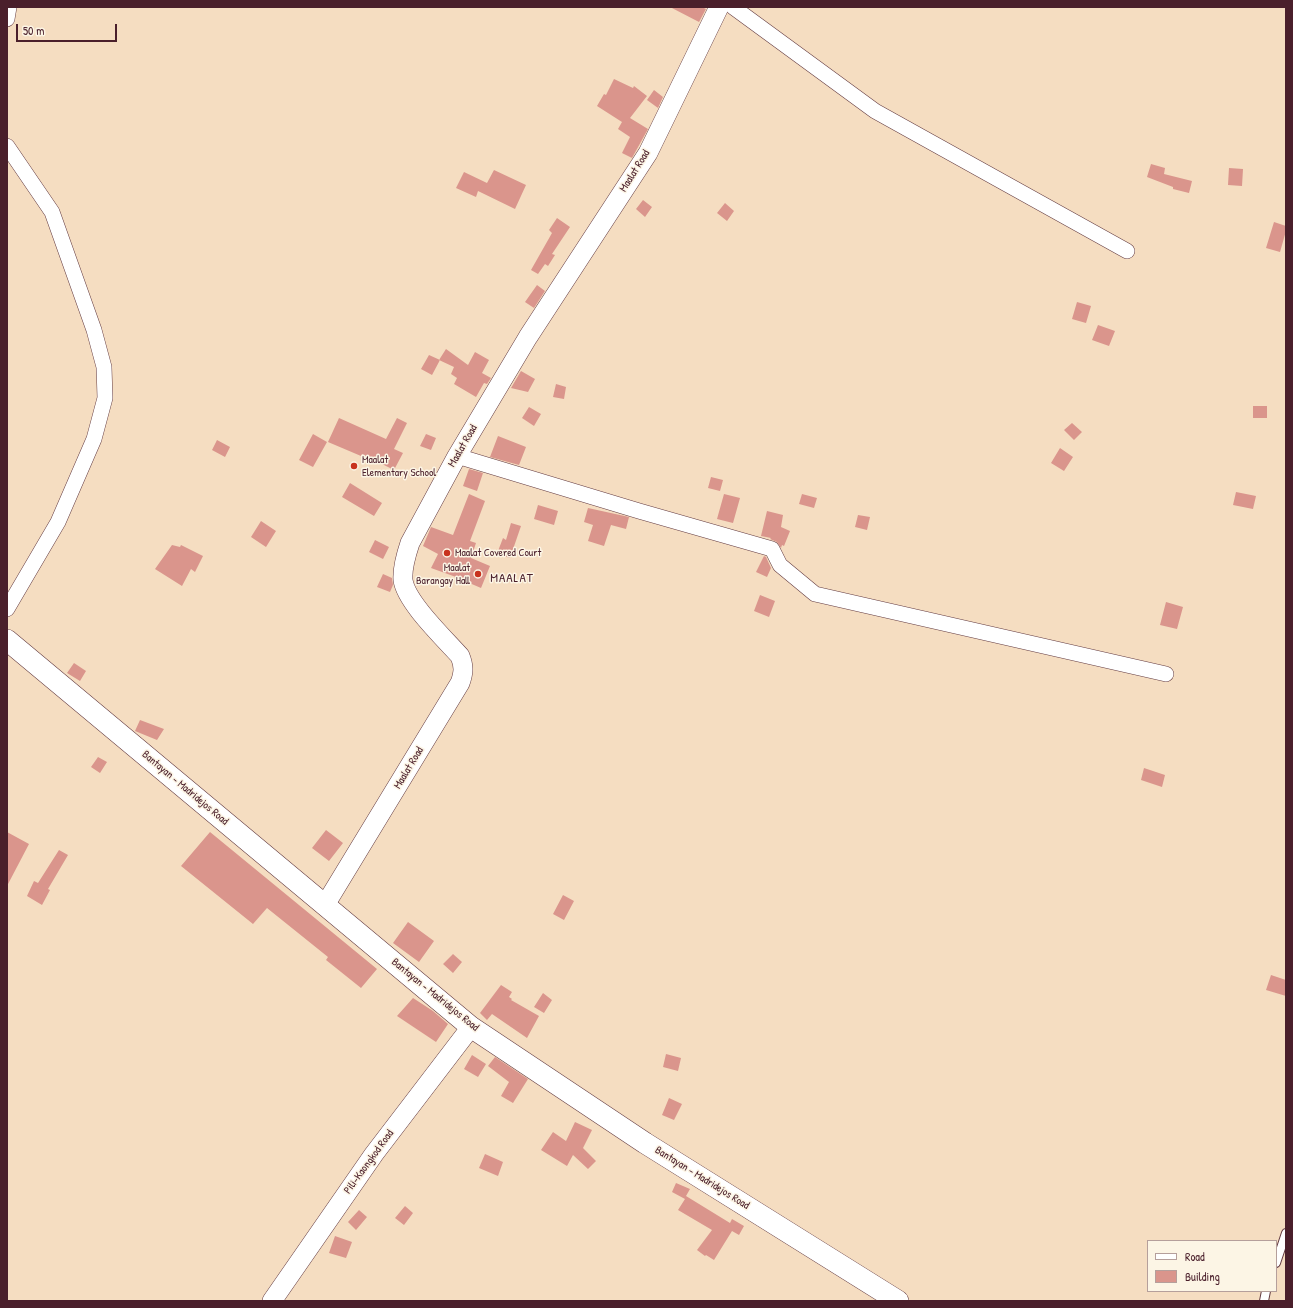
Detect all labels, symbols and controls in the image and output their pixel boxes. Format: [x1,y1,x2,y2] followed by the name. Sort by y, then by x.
[18,16,119,42] scale bar
[23,22,44,39] text: 50 m
[617,148,653,194] street label: Maalat Road
[446,422,480,470] street label: Maalat Road
[362,453,436,479] place label: Maalat Elementary School
[349,461,359,471] marker: Maalat Elementary School
[455,546,541,560] place label: Maalat Covered Court
[442,548,452,558] marker: Maalat Covered Court
[416,561,470,587] place label: Maalat Barangay Hall
[473,569,483,579] marker: Maalat Barangay Hall
[490,571,534,587] district label: MAALAT
[391,745,427,791] street label: Maalat Road
[139,748,231,828] street label: Bantayan - Madridejos Road
[389,956,481,1034] street label: Bantayan - Madridejos Road
[341,1127,397,1197] street label: Pili-Kaongkod Road
[652,1144,752,1212] street label: Bantayan - Madridejos Road
[1147,1240,1277,1292] legend
[1185,1248,1205,1265] text: Road
[1185,1268,1220,1285] text: Building

